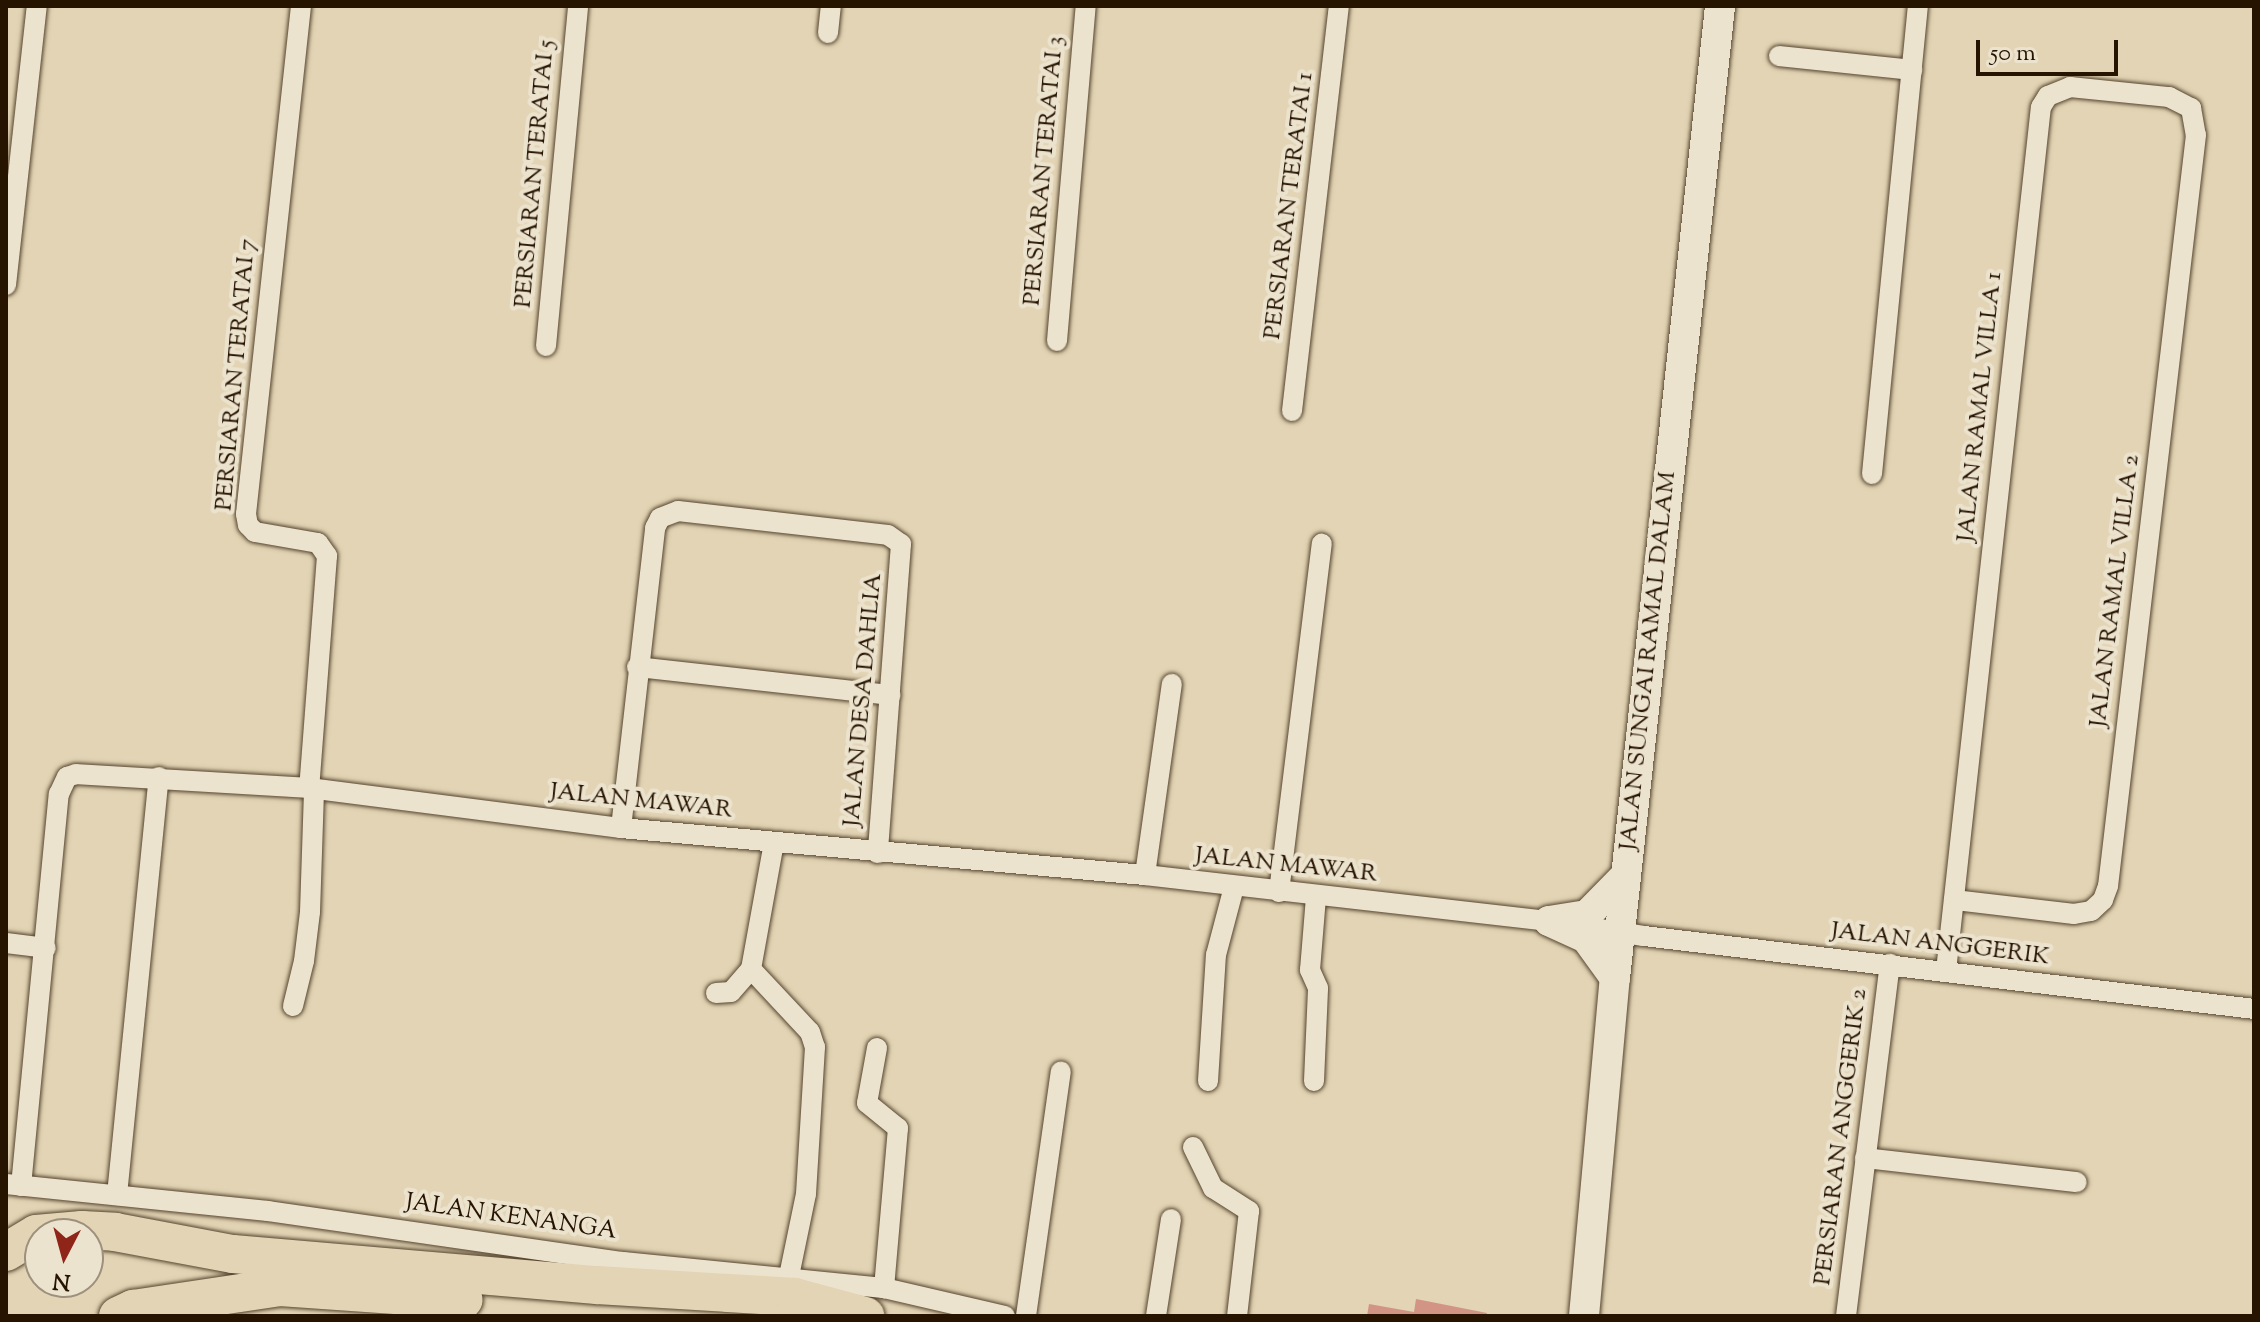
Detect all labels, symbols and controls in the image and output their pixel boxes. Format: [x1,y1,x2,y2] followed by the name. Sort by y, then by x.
[1980,24,2122,74] scale bar
[1019,35,1071,307] street label: PERSIARAN TERATAI 3
[1990,37,2036,71] text: 50 m
[510,39,562,309] street label: PERSIARAN TERATAI 5
[1259,71,1321,341] street label: PERSIARAN TERATAI 1
[211,238,263,512] street label: PERSIARAN TERATAI 7
[1952,271,2010,543] street label: JALAN RAMAL VILLA 1
[2085,453,2147,729] street label: JALAN RAMAL VILLA 2
[1615,470,1683,852] street label: JALAN SUNGAI RAMAL DALAM
[839,572,889,828] street label: JALAN DESA DAHLIA
[549,778,733,826] street label: JALAN MAWAR
[1194,842,1378,890] street label: JALAN MAWAR
[1829,917,2051,973] street label: JALAN ANGGERIK
[1810,987,1874,1287] street label: PERSIARAN ANGGERIK 2
[403,1189,619,1247] street label: JALAN KENANGA
[24,1218,104,1298] north arrow
[51,1263,72,1297] text: N

